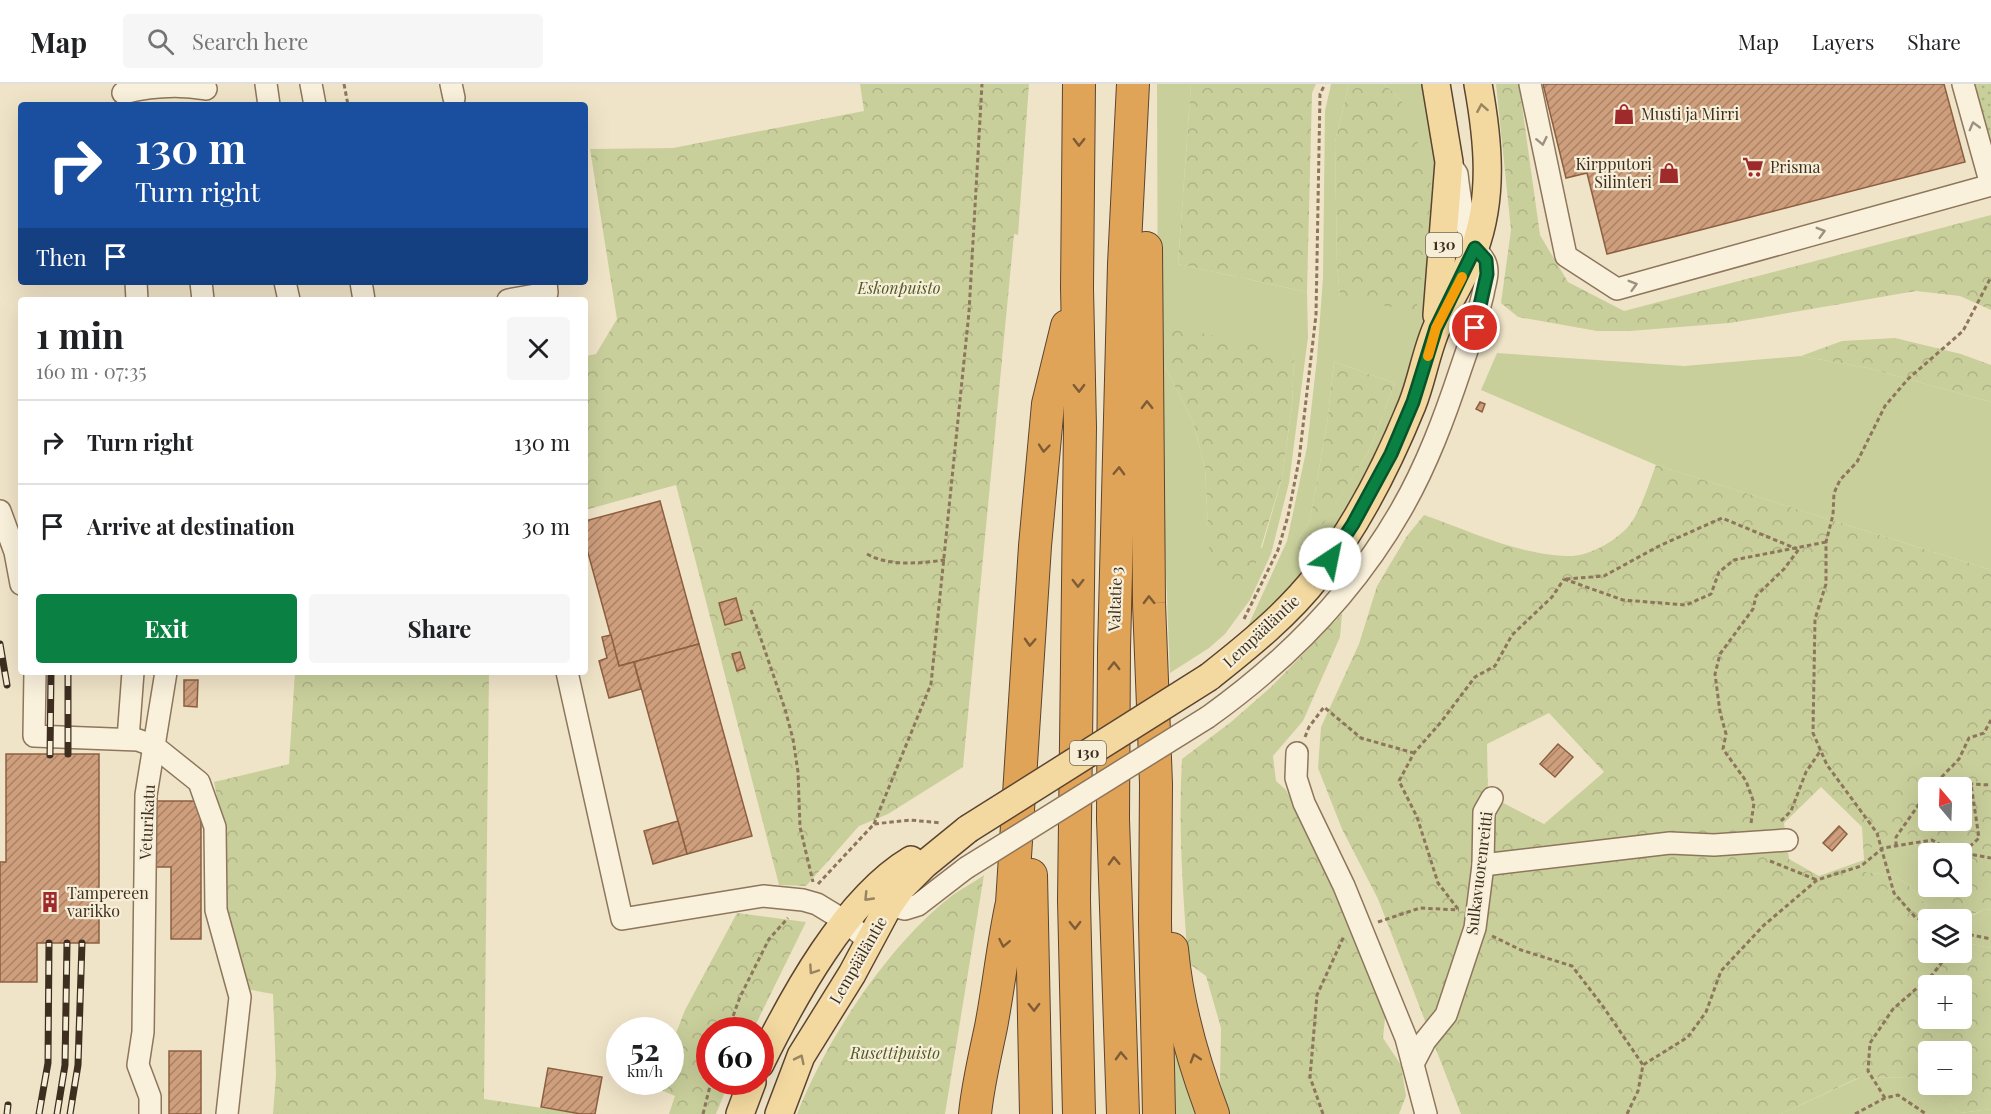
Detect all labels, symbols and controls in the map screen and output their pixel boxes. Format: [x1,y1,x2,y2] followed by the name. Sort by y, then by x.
[123,14,543,68] search box
[30,23,87,60] text: Map
[144,25,177,58] icon: search
[192,26,308,56] text: Search here
[1738,27,1779,55] text: Map
[1812,27,1874,55] text: Layers
[1907,27,1961,55] text: Share
[1612,102,1636,126] shop icon: Musti ja Mirri
[1476,103,1489,113] one-way arrow
[1641,103,1739,124] place label: Musti ja Mirri
[135,119,246,175] text: 130 m
[1969,121,1982,131] one-way arrow
[36,126,114,204] icon: right
[1535,136,1548,146] one-way arrow
[1073,138,1085,147] one-way arrow
[1576,153,1652,192] place label: Kirpputori Silinteri
[1741,155,1765,179] supermarket icon: Prisma
[1770,156,1821,177] place label: Prisma
[1657,161,1681,185] shop icon: Kirpputori Silinteri
[135,173,260,209] text: Turn right
[1815,227,1826,239] one-way arrow
[1426,233,1462,257] road number: 130
[99,240,132,273] icon: arrive
[36,242,87,272] text: Then
[856,277,941,298] park label: Eskonpuisto
[1628,280,1638,292] one-way arrow
[1449,302,1500,353] pin
[36,310,124,358] text: 1 min
[1458,311,1491,344] icon: arrive
[507,317,570,380] button: close
[36,357,146,384] text: 160 m · 07:35
[1073,384,1085,393] one-way arrow
[1141,400,1153,409] one-way arrow
[36,426,69,459] icon: right
[87,427,193,457] text: Turn right
[514,427,570,457] text: 130 m
[1038,443,1051,452] one-way arrow
[1113,466,1125,475] one-way arrow
[36,510,69,543] icon: arrive
[87,511,295,541] text: Arrive at destination
[522,511,570,541] text: 30 m
[1298,527,1362,591] position arrow
[1103,566,1126,633] street label: Valtatie 3
[1072,579,1084,588] one-way arrow
[1218,590,1303,672] street label: Lempääläntie
[36,594,297,663] button: Exit
[309,594,570,663] button: Share
[1143,595,1156,604] one-way arrow
[1023,638,1036,647] one-way arrow
[1108,661,1120,670] one-way arrow
[1070,741,1106,765] road number: 130
[1918,777,1972,831] north arrow
[1918,777,1972,1095] map controls
[134,784,159,861] street label: Veturikatu
[1461,810,1497,936] street label: Sulkavuorenreitti
[1918,843,1972,897] button: search
[1108,856,1121,865] one-way arrow
[66,882,149,921] place label: Tampereen varikko
[38,890,62,914] building icon: Tampereen varikko
[864,891,875,901] one-way arrow
[1918,909,1972,963] button: layers
[824,912,891,1007] street label: Lempääläntie
[1068,921,1081,930] one-way arrow
[998,937,1011,947] one-way arrow
[809,963,820,974] one-way arrow
[1918,975,1972,1029] button: +
[1028,1003,1040,1012] one-way arrow
[696,1017,774,1095] speed limit sign: 60
[630,1029,660,1069] text: 52
[1918,1041,1972,1095] button: −
[849,1042,940,1063] park label: Rusettipuisto
[1114,1051,1127,1060] one-way arrow
[1190,1053,1202,1064] one-way arrow
[792,1055,804,1066] one-way arrow
[627,1061,663,1081] text: km/h

